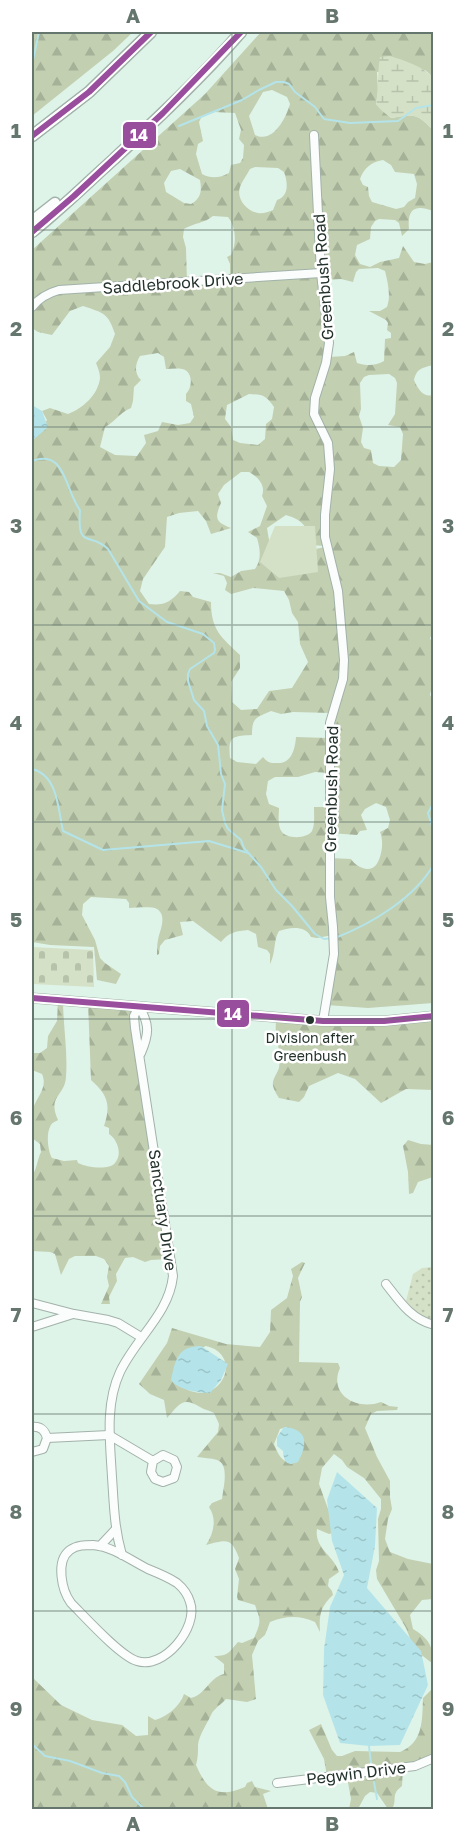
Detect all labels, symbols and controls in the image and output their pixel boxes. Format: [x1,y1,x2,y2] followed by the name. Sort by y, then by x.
[126,3,140,27] text: A
[325,3,339,27] text: B
[11,118,21,142] text: 1
[443,118,453,142] text: 1
[122,121,157,149] line badge: 14
[130,125,148,145] text: 14
[309,213,337,341] street label: Greenbush Road
[102,268,244,298] street label: Saddlebrook Drive
[10,316,22,340] text: 2
[442,316,454,340] text: 2
[10,513,22,537] text: 3
[442,513,454,537] text: 3
[10,710,22,734] text: 4
[442,710,454,734] text: 4
[320,725,342,853] street label: Greenbush Road
[10,907,22,931] text: 5
[442,907,454,931] text: 5
[216,999,250,1028] line badge: 14
[224,1004,242,1024] text: 14
[304,1014,316,1026] marker: Division after Greenbush
[265,1029,355,1064] place label: Division after Greenbush
[10,1105,22,1129] text: 6
[442,1105,454,1129] text: 6
[145,1148,181,1272] street label: Sanctuary Drive
[11,1302,22,1326] text: 7
[443,1302,454,1326] text: 7
[10,1499,22,1523] text: 8
[442,1499,454,1523] text: 8
[10,1696,22,1720] text: 9
[442,1696,454,1720] text: 9
[305,1757,407,1789] street label: Pegwin Drive
[126,1811,140,1835] text: A
[325,1811,339,1835] text: B

